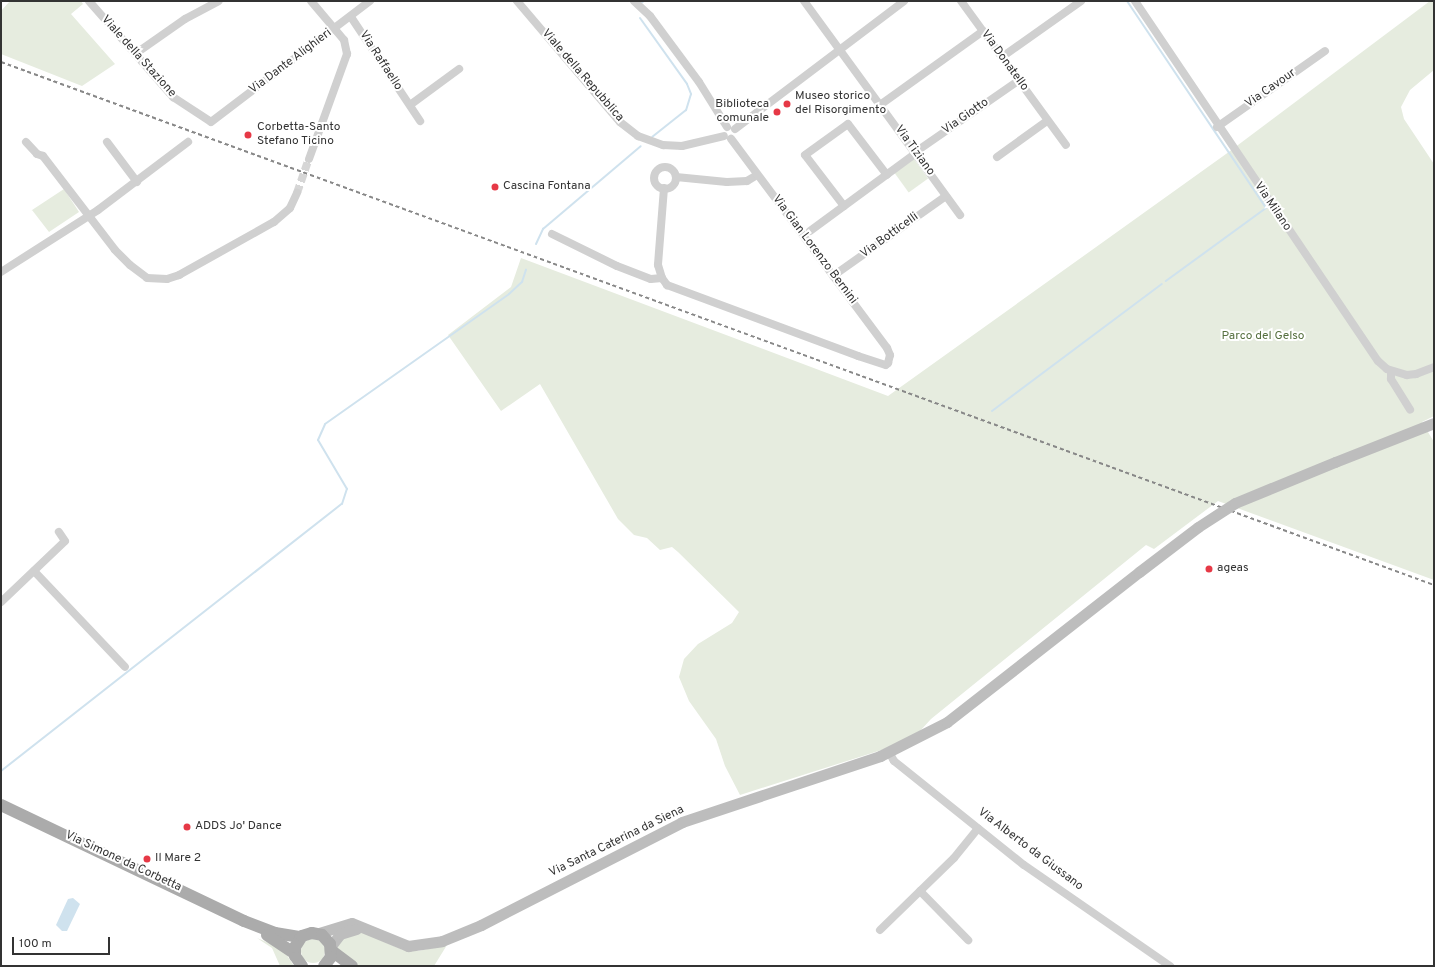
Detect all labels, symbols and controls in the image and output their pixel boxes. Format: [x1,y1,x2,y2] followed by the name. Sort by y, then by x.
[97,13,179,101] street label: Viale della Stazione
[247,26,335,98] street label: Via Dante Alighieri
[538,27,626,125] street label: Viale della Repubblica
[355,28,405,94] street label: Via Raffaello
[977,28,1031,94] street label: Via Donatello
[1243,66,1299,112] street label: Via Cavour
[795,90,886,118] place label: Museo storico del Risorgimento
[940,96,992,138] street label: Via Giotto
[715,98,769,126] place label: Biblioteca comunale
[782,99,792,109] marker: Museo storico del Risorgimento
[772,107,782,117] marker: Biblioteca comunale
[257,121,340,149] place label: Corbetta-Santo Stefano Ticino
[891,123,937,179] street label: Via Tiziano
[242,129,254,141] marker: Corbetta-Santo Stefano Ticino
[503,180,591,194] place label: Cascina Fontana
[1250,180,1294,234] street label: Via Milano
[490,182,500,192] marker: Cascina Fontana
[768,193,860,307] street label: Via Gian Lorenzo Bernini
[858,210,922,262] street label: Via Botticelli
[1222,330,1304,344] park label: Parco del Gelso
[1217,562,1249,576] place label: ageas
[1204,564,1214,574] marker: ageas
[547,803,687,881] street label: Via Santa Caterina da Siena
[974,806,1086,894] street label: Via Alberto da Giussano
[195,820,282,834] place label: ADDS Jo' Dance
[182,822,192,832] marker: ADDS Jo' Dance
[63,829,183,895] street label: Via Simone da Corbetta
[155,852,201,866] place label: Il Mare 2
[142,854,152,864] marker: Il Mare 2
[14,929,112,955] scale bar
[19,936,52,952] text: 100 m

